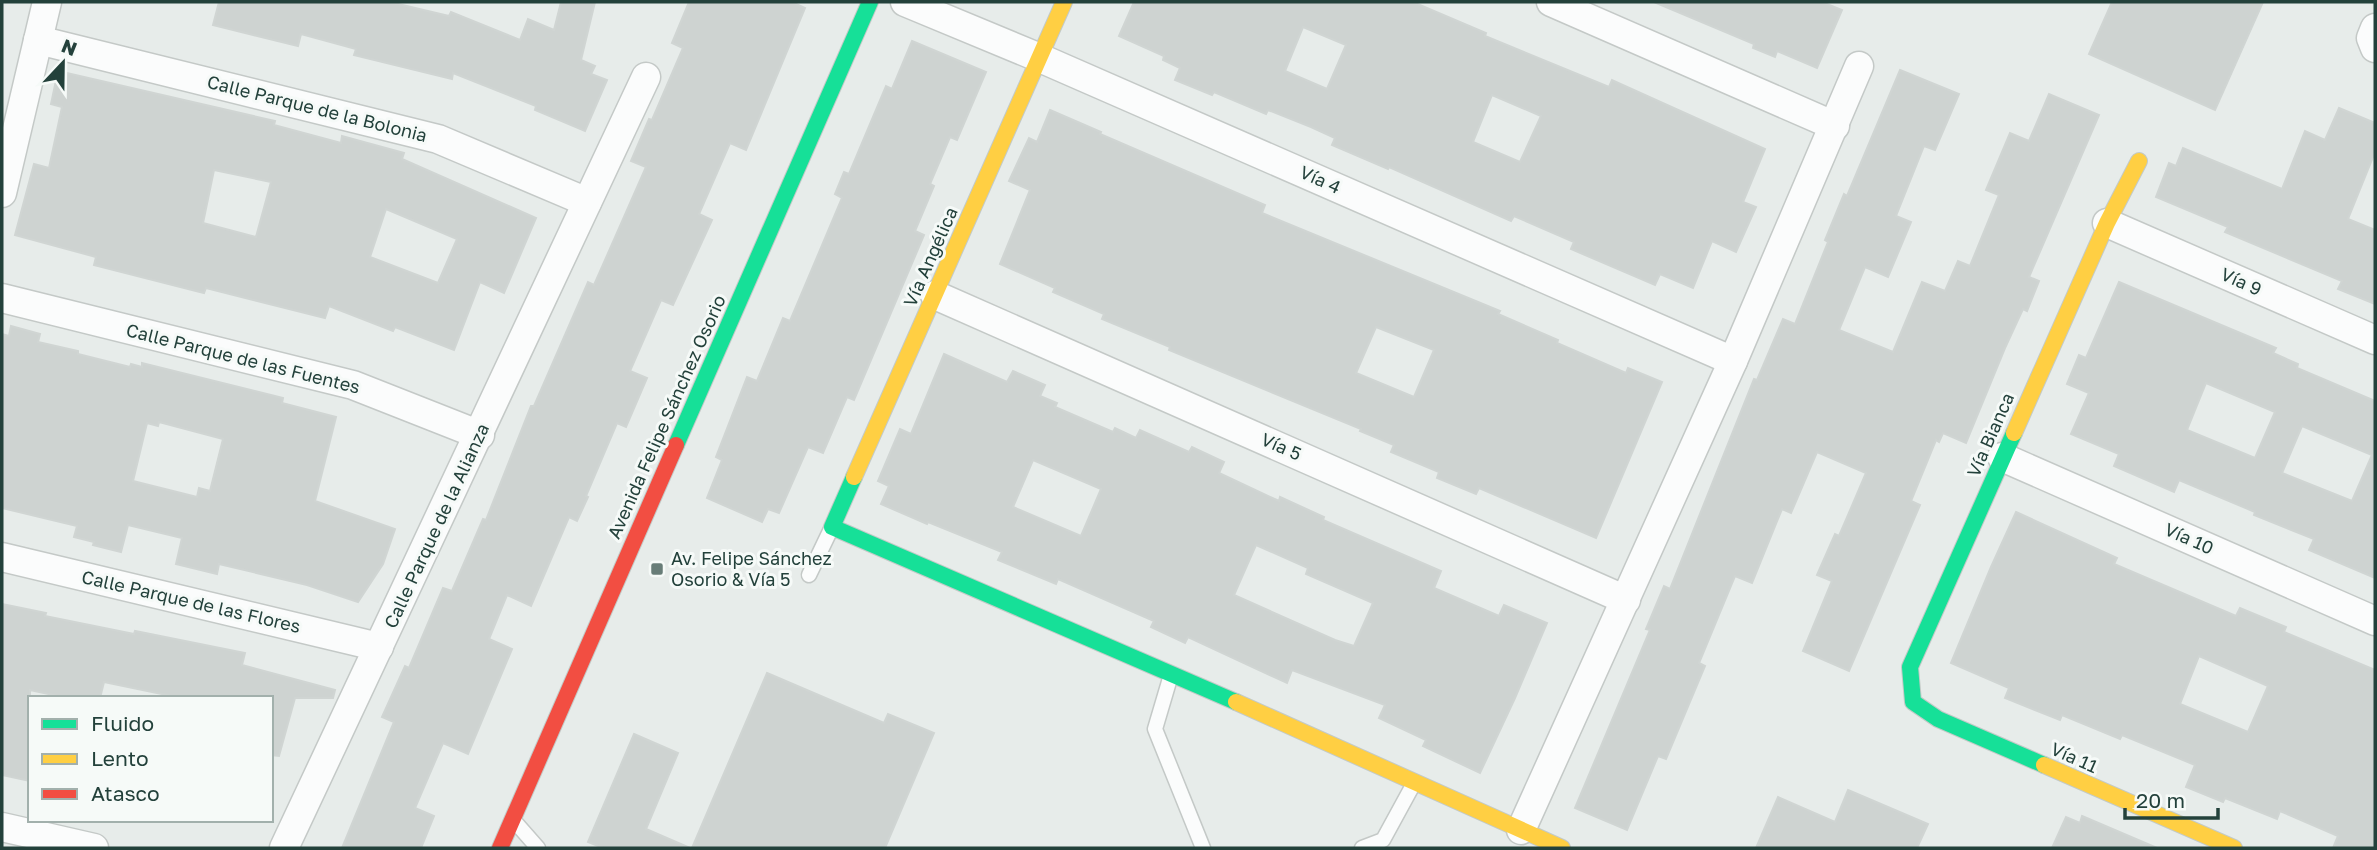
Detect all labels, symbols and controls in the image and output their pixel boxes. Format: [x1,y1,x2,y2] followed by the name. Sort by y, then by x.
[28,28,98,98] north arrow
[59,33,81,60] text: N
[205,70,430,146] street label: Calle Parque de la Bolonia
[1296,160,1344,198] street label: Vía 4
[898,203,962,310] street label: Vía Angélica
[2218,262,2265,300] street label: Vía 9
[602,291,730,542] street label: Avenida Felipe Sánchez Osorio
[124,318,362,398] street label: Calle Parque de las Fuentes
[1962,389,2018,480] street label: Vía Bianca
[379,420,493,632] street label: Calle Parque de la Alianza
[1258,427,1305,465] street label: Vía 5
[2161,518,2217,559] street label: Vía 10
[671,547,832,590] place label: Av. Felipe Sánchez Osorio & Vía 5
[649,561,665,577] marker: Av. Felipe Sánchez Osorio & Vía 5
[80,565,303,637] street label: Calle Parque de las Flores
[28,696,273,822] legend
[91,710,154,736] text: Fluido
[2048,737,2102,777] street label: Vía 11
[91,745,149,771] text: Lento
[2125,776,2218,820] scale bar
[91,780,160,806] text: Atasco
[2136,787,2185,813] text: 20 m

